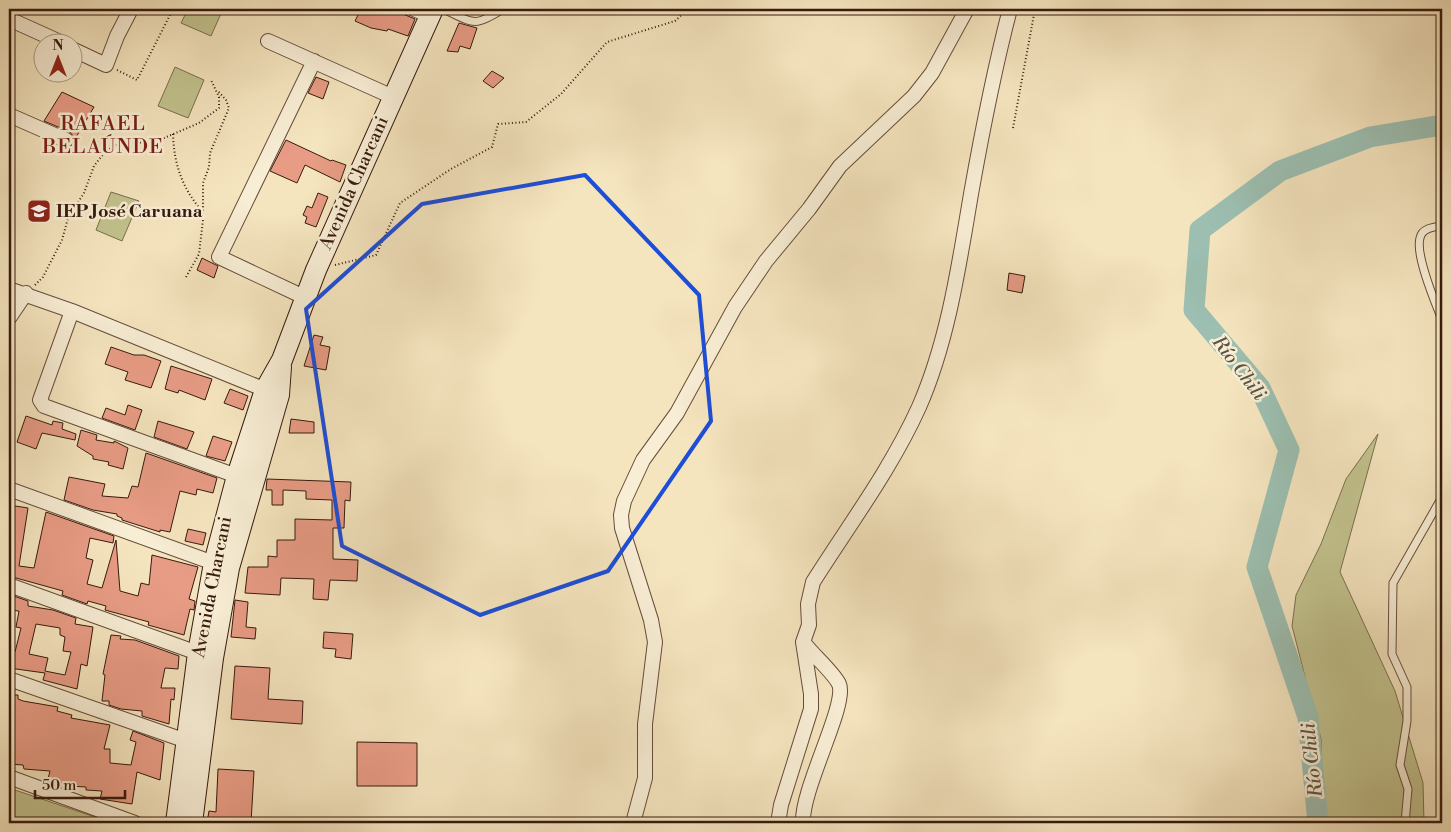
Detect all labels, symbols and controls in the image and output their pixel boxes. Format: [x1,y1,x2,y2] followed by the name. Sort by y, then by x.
[32,32,82,82] north arrow
[52,37,64,55] text: N
[41,112,164,160] district label: RAFAEL BELAÚNDE
[314,113,394,254] street label: Avenida Charcani
[26,198,52,224] school or university icon: IEP José Caruana
[56,200,203,223] place label: IEP José Caruana
[1206,330,1271,405] water label: Río Chili
[187,514,237,661] street label: Avenida Charcani
[1296,721,1328,799] water label: Río Chili
[35,767,125,799] scale bar
[42,776,76,795] text: 50 m

